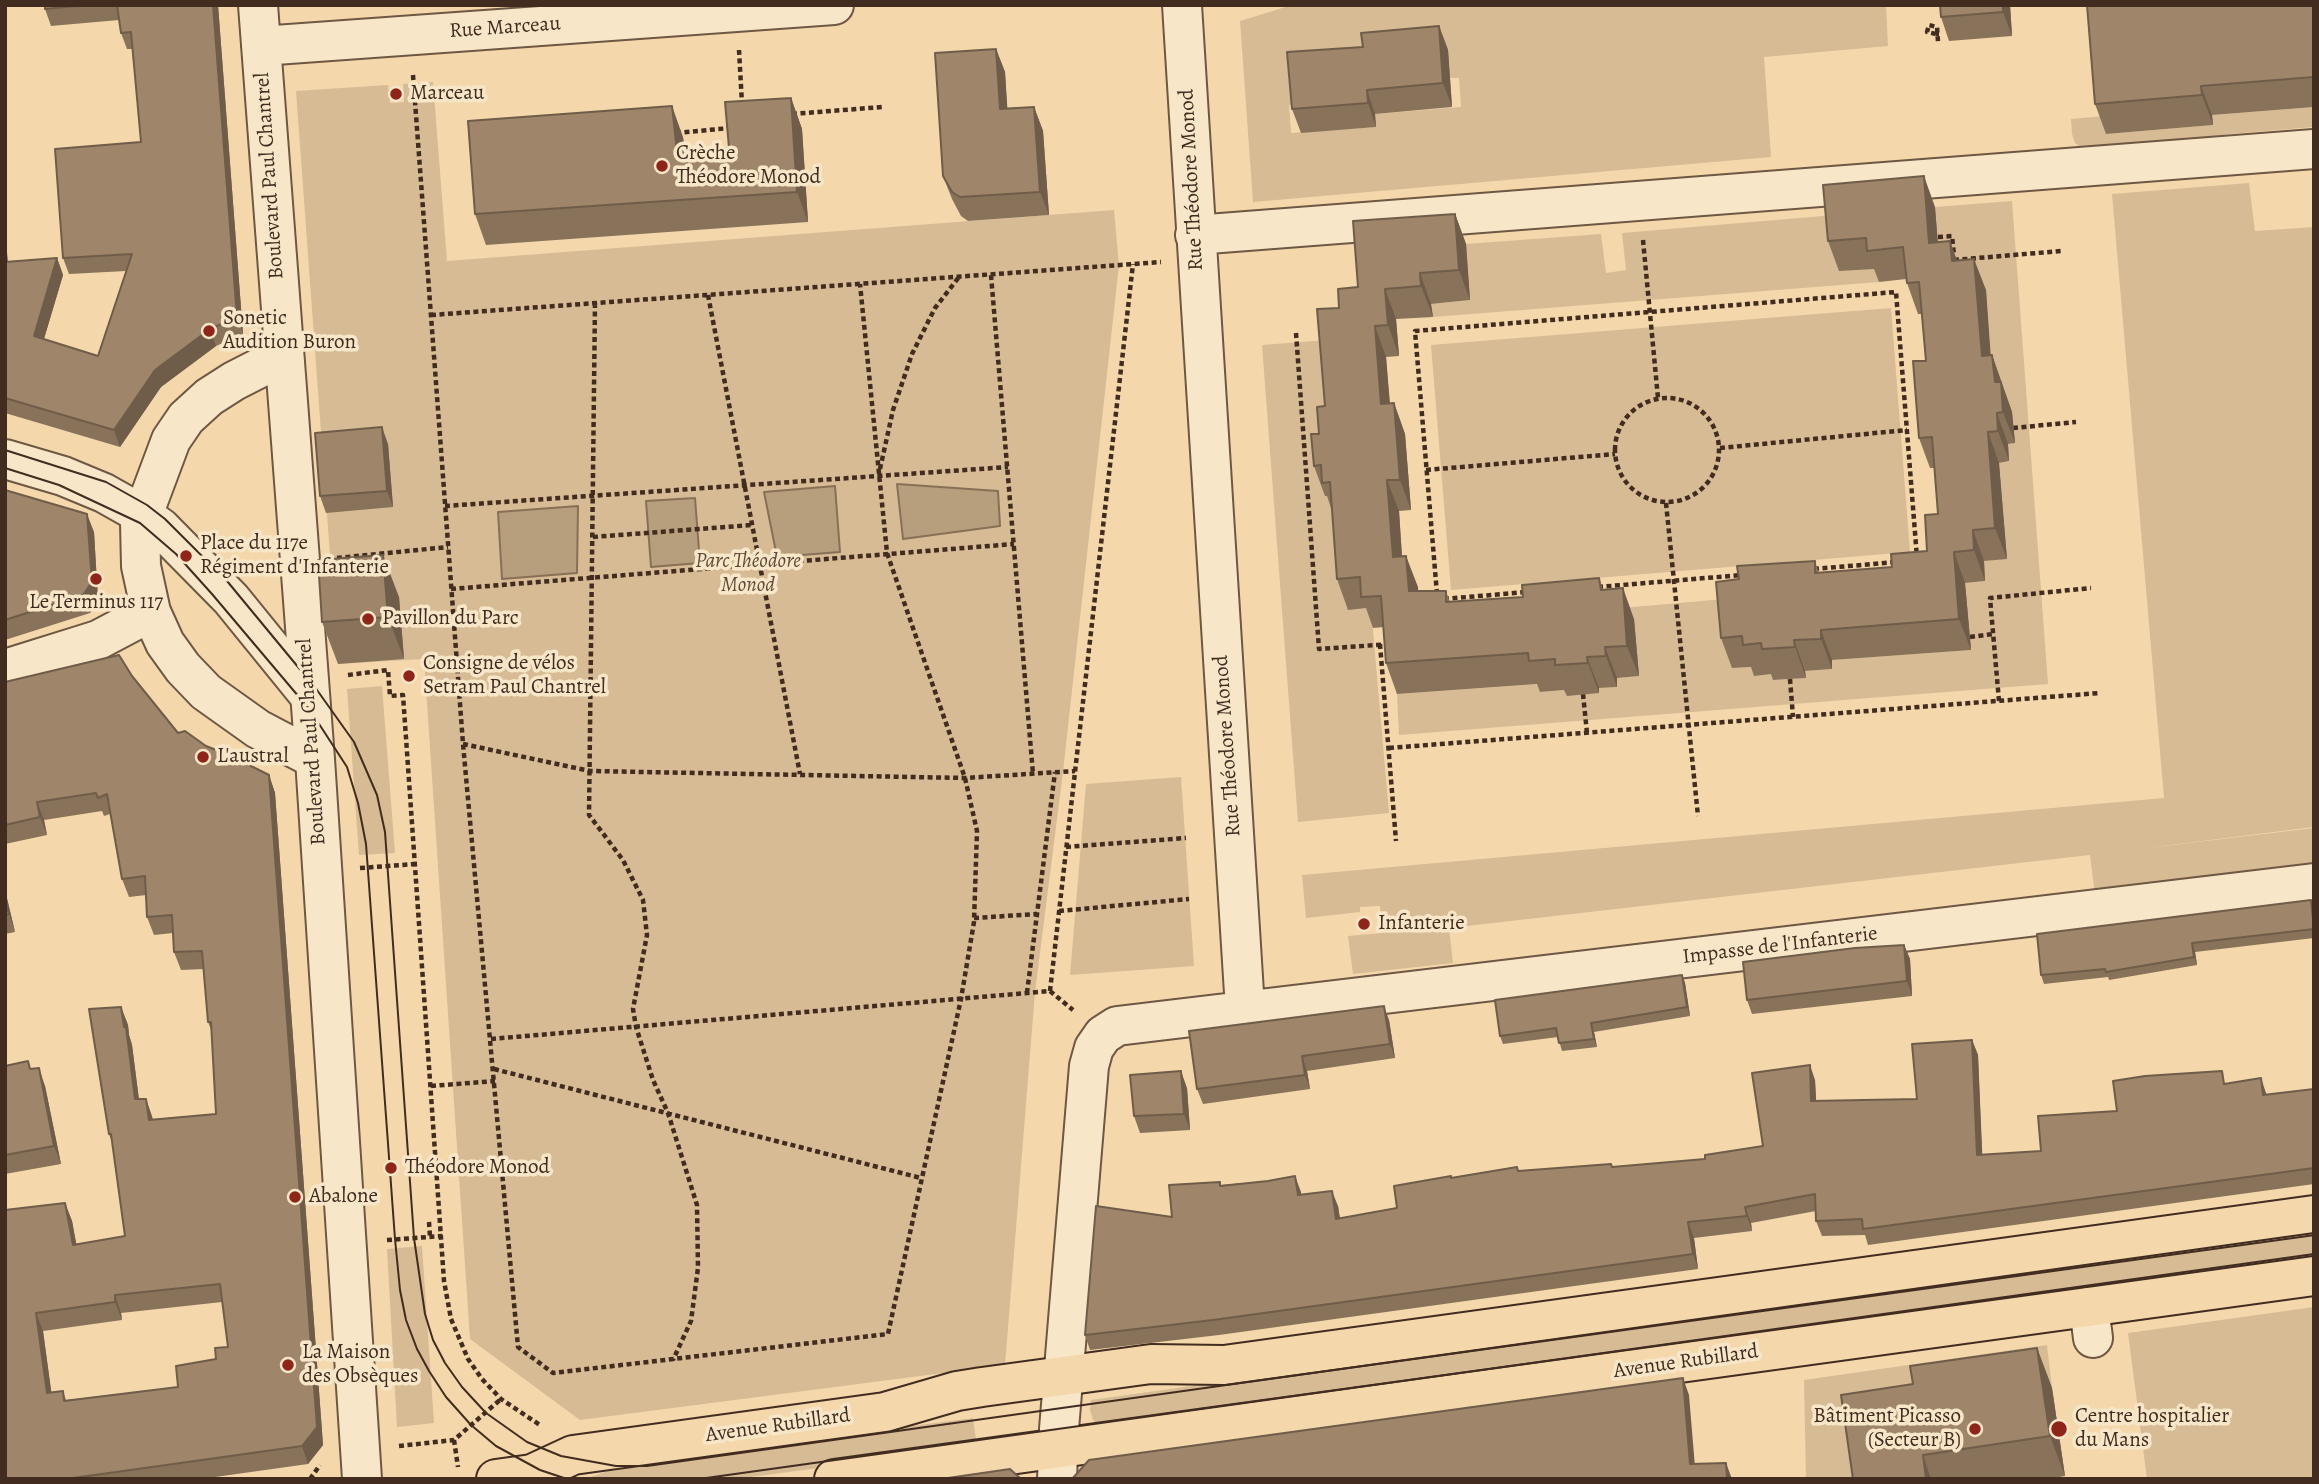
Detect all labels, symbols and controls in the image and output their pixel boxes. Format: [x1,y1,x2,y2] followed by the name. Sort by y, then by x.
[449,12,561,44] street label: Rue Marceau
[250,72,290,280] street label: Boulevard Paul Chantrel
[410,81,484,107] place label: Marceau
[388,86,404,102] marker: Marceau
[1175,88,1209,272] street label: Rue Théodore Monod
[676,141,821,191] place label: Crèche Théodore Monod
[654,158,670,174] marker: Crèche Théodore Monod
[223,306,356,356] place label: Sonetic Audition Buron
[201,323,217,339] marker: Sonetic Audition Buron
[200,531,389,581] place label: Place du 117e Régiment d'Infanterie
[178,548,194,564] marker: Place du 117e Régiment d'Infanterie
[695,549,801,599] park label: Parc Théodore Monod
[88,571,104,587] marker: Le Terminus 117
[29,590,163,616] place label: Le Terminus 117
[382,606,519,632] place label: Pavillon du Parc
[360,611,376,627] marker: Pavillon du Parc
[292,638,332,846] street label: Boulevard Paul Chantrel
[423,651,606,701] place label: Consigne de vélos Setram Paul Chantrel
[1209,654,1247,838] street label: Rue Théodore Monod
[401,668,417,684] marker: Consigne de vélos Setram Paul Chantrel
[217,744,289,770] place label: L'austral
[195,749,211,765] marker: L'austral
[1378,911,1465,937] place label: Infanterie
[1356,916,1372,932] marker: Infanterie
[1681,922,1879,970] street label: Impasse de l'Infanterie
[405,1155,550,1181] place label: Théodore Monod
[383,1160,399,1176] marker: Théodore Monod
[309,1184,378,1210] place label: Abalone
[287,1189,303,1205] marker: Abalone
[1612,1339,1760,1385] street label: Avenue Rubillard
[302,1340,418,1390] place label: La Maison des Obsèques
[280,1357,296,1373] marker: La Maison des Obsèques
[704,1403,852,1449] street label: Avenue Rubillard
[1813,1404,1961,1454] place label: Bâtiment Picasso (Secteur B)
[2075,1404,2229,1454] place label: Centre hospitalier du Mans
[2049,1419,2069,1439] marker: Centre hospitalier du Mans
[1967,1421,1983,1437] marker: Bâtiment Picasso (Secteur B)

